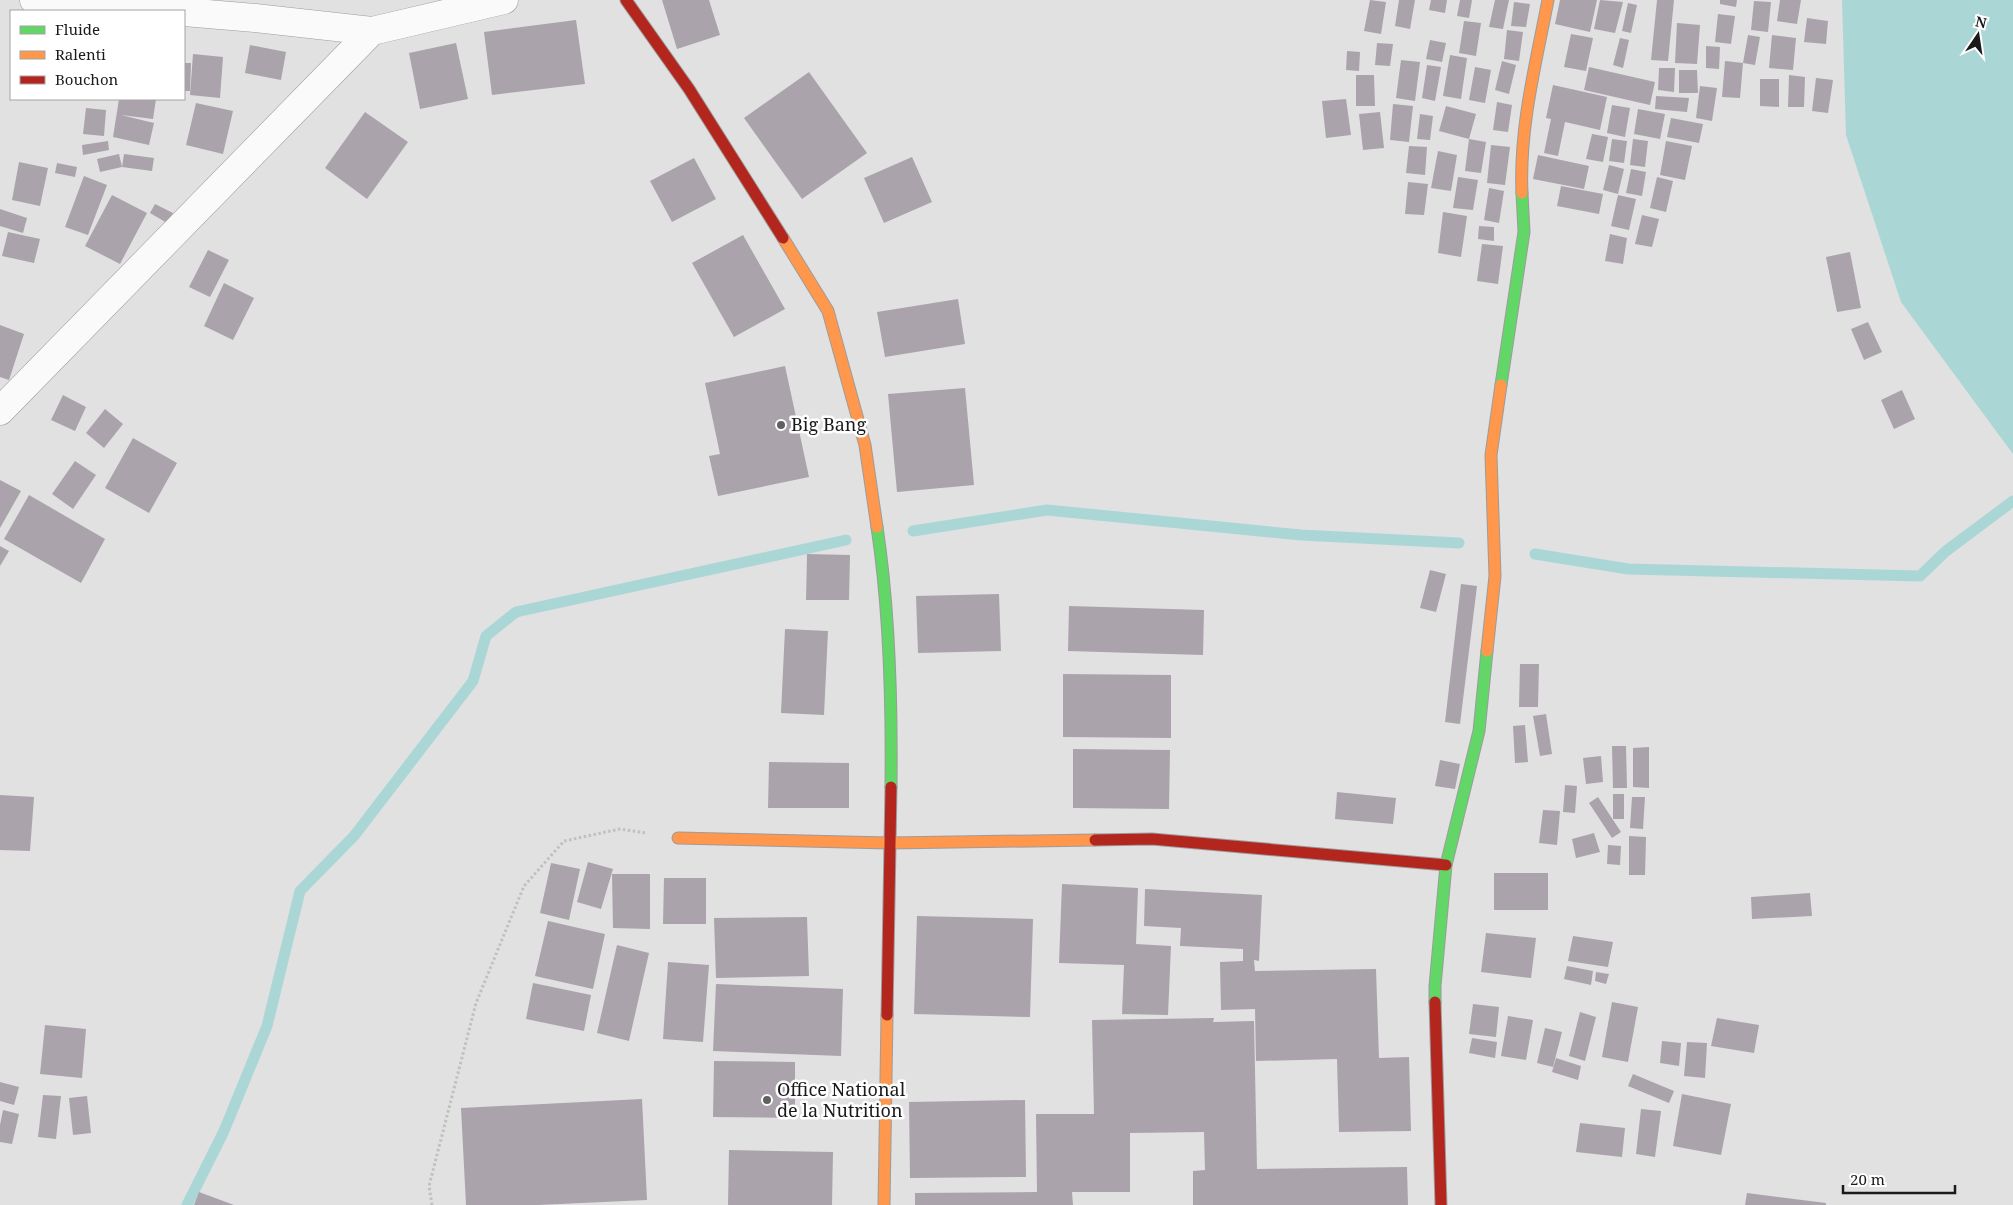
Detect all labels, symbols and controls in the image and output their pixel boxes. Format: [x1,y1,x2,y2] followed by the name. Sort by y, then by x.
[10,10,185,100] legend
[1953,10,2003,60] north arrow
[1974,11,1989,32] text: N
[55,19,100,39] text: Fluide
[55,44,106,64] text: Ralenti
[55,69,119,89] text: Bouchon
[791,412,866,436] place label: Big Bang
[775,419,787,431] marker: Big Bang
[777,1077,906,1122] place label: Office National de la Nutrition
[761,1094,773,1106] marker: Office National de la Nutrition
[1843,1162,1956,1194] scale bar
[1850,1169,1885,1189] text: 20 m

